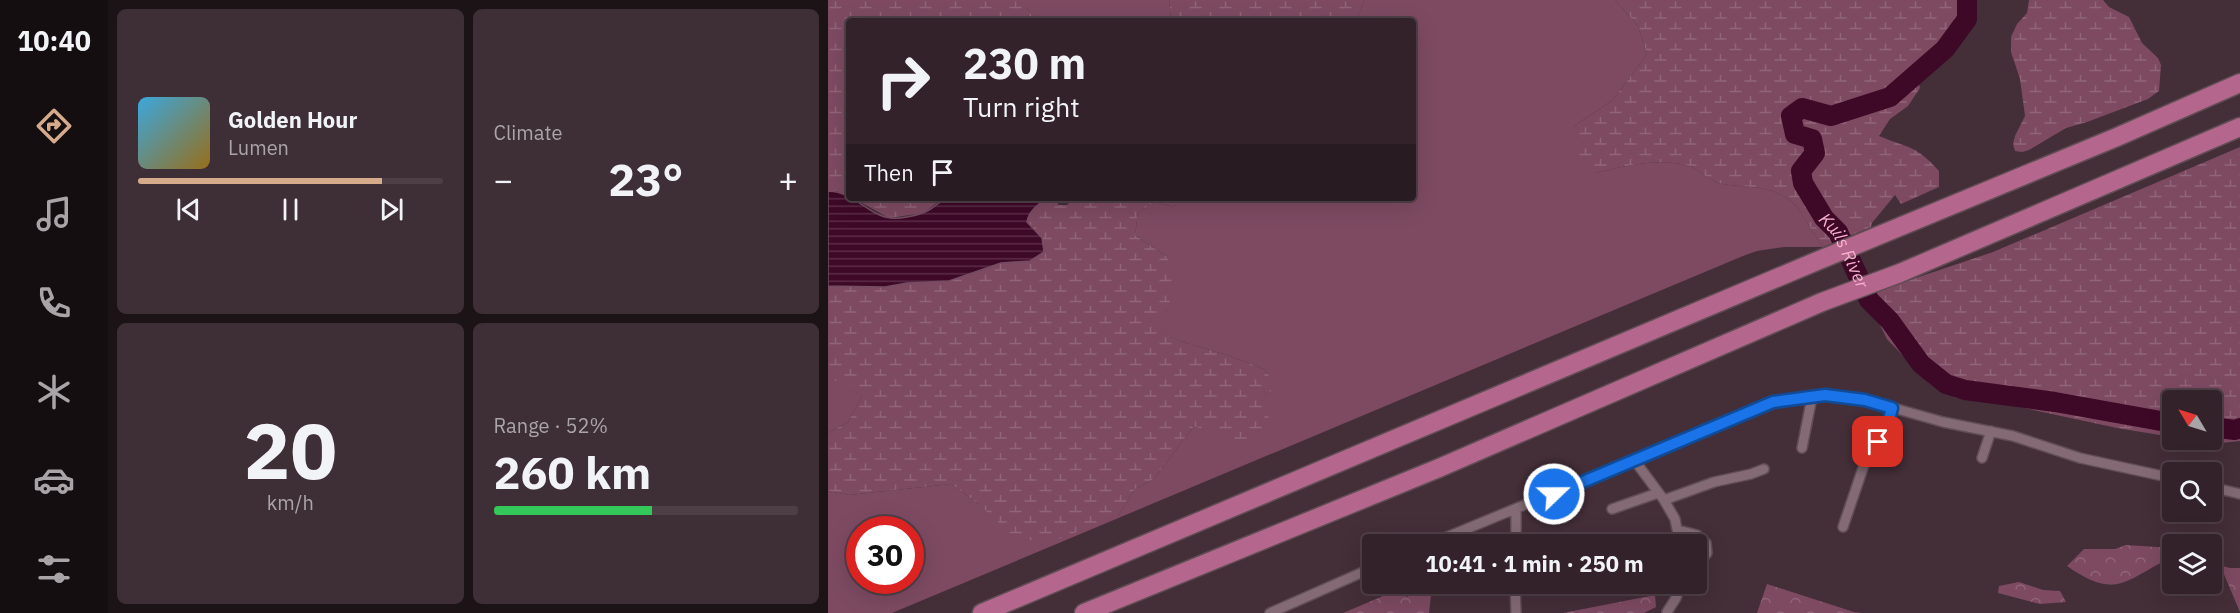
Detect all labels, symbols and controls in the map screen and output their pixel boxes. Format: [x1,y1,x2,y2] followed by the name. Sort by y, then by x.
[17,23,91,58] text: 10:40
[963,36,1086,91] text: 230 m
[864,42,942,120] icon: right
[963,89,1080,124] text: Turn right
[33,105,75,147] icon: directions
[228,105,357,134] text: Golden Hour
[494,119,562,146] text: Climate
[228,134,289,161] text: Lumen
[608,150,683,208] text: 23°
[926,156,959,189] icon: arrive
[494,158,513,201] text: −
[778,158,798,201] text: +
[864,158,914,187] text: Then
[33,193,75,235] icon: music
[172,193,205,226] icon: previous
[274,193,307,226] icon: pause
[375,193,408,226] icon: next
[1814,208,1874,292] water label: Kuils River
[33,282,75,324] icon: phone
[33,371,75,413] icon: climate
[2162,390,2222,450] north arrow
[2162,390,2222,594] map controls
[243,399,337,500] text: 20
[494,412,608,439] text: Range · 52%
[1852,416,1903,467] pin
[1861,425,1894,458] icon: arrive
[494,443,651,501] text: 260 km
[33,459,75,501] icon: car
[1522,462,1586,526] position arrow
[2162,462,2222,522] button: search
[267,489,314,516] text: km/h
[846,516,924,594] speed limit sign: 30
[2162,534,2222,594] button: layers
[33,548,75,590] icon: filters
[1425,549,1644,578] text: 10:41 · 1 min · 250 m

